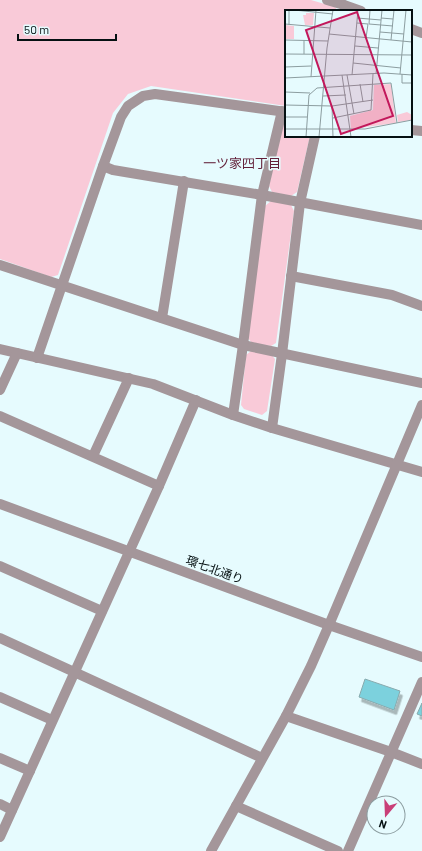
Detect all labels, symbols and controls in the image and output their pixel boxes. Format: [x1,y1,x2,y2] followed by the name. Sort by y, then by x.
[285,10,412,137] inset map
[18,16,116,42] scale bar
[24,22,49,36] text: 50 m
[203,155,281,171] district label: 一ツ家四丁目
[184,552,246,586] street label: 環七北通り
[366,795,406,835] north arrow
[377,818,388,832] text: N

